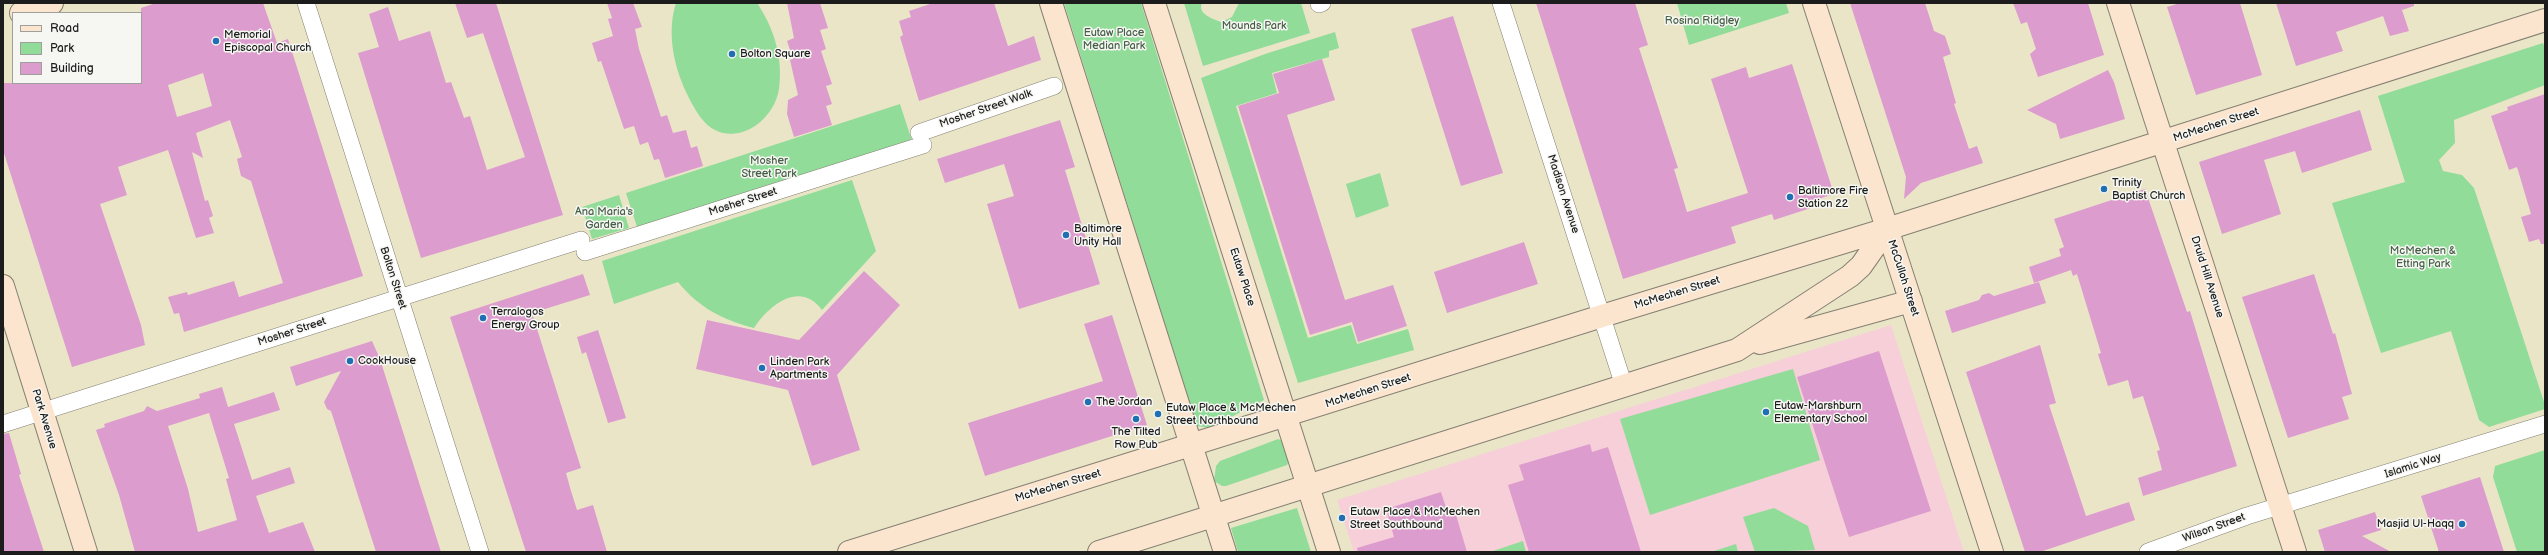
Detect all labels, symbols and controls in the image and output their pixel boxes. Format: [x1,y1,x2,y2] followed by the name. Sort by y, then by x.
[12,12,142,84] legend
[1665,14,1739,28] park label: Rosina Ridgley
[1222,19,1286,33] park label: Mounds Park
[50,21,79,36] text: Road
[1083,26,1145,52] park label: Eutaw Place Median Park
[224,28,311,54] place label: Memorial Episcopal Church
[211,36,221,46] marker: Memorial Episcopal Church
[50,41,74,56] text: Park
[740,47,810,61] place label: Bolton Square
[727,49,737,59] marker: Bolton Square
[50,61,94,76] text: Building
[938,87,1034,131] street label: Mosher Street Walk
[2172,105,2260,145] street label: McMechen Street
[1544,153,1582,235] street label: Madison Avenue
[741,154,797,180] park label: Mosher Street Park
[2112,176,2185,202] place label: Trinity Baptist Church
[1798,184,1868,210] place label: Baltimore Fire Station 22
[2099,184,2109,194] marker: Trinity Baptist Church
[707,185,779,219] street label: Mosher Street
[1785,192,1795,202] marker: Baltimore Fire Station 22
[575,205,633,231] park label: Ana Maria's Garden
[1074,222,1122,248] place label: Baltimore Unity Hall
[1061,230,1071,240] marker: Baltimore Unity Hall
[2188,234,2226,320] street label: Druid Hill Avenue
[1884,238,1922,318] street label: McCulloh Street
[2390,244,2456,270] park label: McMechen & Etting Park
[377,245,409,311] street label: Bolton Street
[1226,246,1258,308] street label: Eutaw Place
[1632,274,1722,312] street label: McMechen Street
[491,305,560,331] place label: Terralogos Energy Group
[478,313,488,323] marker: Terralogos Energy Group
[256,315,328,349] street label: Mosher Street
[358,354,416,368] place label: CookHouse
[770,355,829,381] place label: Linden Park Apartments
[345,356,355,366] marker: CookHouse
[757,363,767,373] marker: Linden Park Apartments
[1324,371,1412,411] street label: McMechen Street
[29,387,59,451] street label: Park Avenue
[1096,395,1152,409] place label: The Jordan
[1083,397,1093,407] marker: The Jordan
[1774,399,1867,425] place label: Eutaw-Marshburn Elementary School
[1166,401,1296,427] place label: Eutaw Place & McMechen Street Northbound
[1761,407,1771,417] marker: Eutaw-Marshburn Elementary School
[1153,409,1163,419] marker: Eutaw Place & McMechen Street Northbound
[1131,414,1141,424] marker: The Tilted Row Pub
[1112,425,1160,451] place label: The Tilted Row Pub
[2383,451,2443,481] street label: Islamic Way
[1013,467,1103,505] street label: McMechen Street
[1350,505,1480,531] place label: Eutaw Place & McMechen Street Southbound
[2181,511,2247,545] street label: Wilson Street
[1337,513,1347,523] marker: Eutaw Place & McMechen Street Southbound
[2377,517,2454,531] place label: Masjid Ul-Haqq
[2457,519,2467,529] marker: Masjid Ul-Haqq

